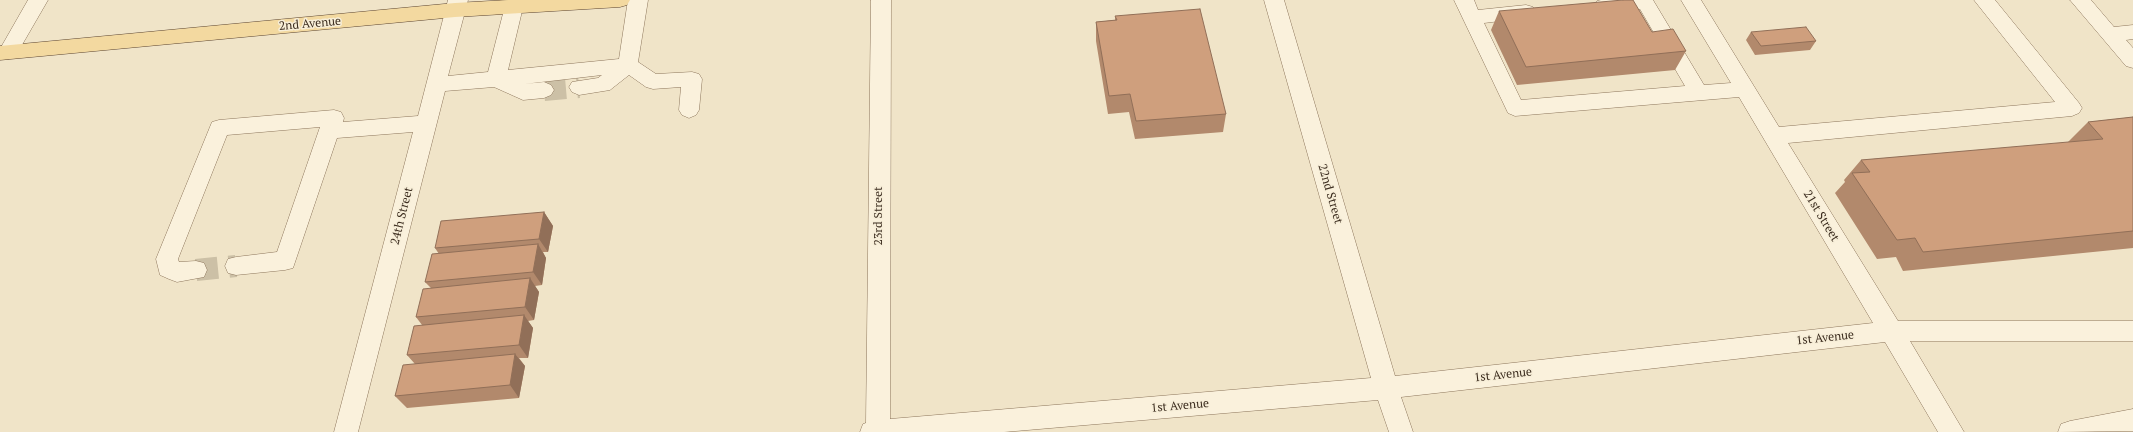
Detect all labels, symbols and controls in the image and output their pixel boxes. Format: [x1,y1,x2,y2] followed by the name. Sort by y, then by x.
[278,14,342,34] street label: 2nd Avenue
[1315,162,1345,226] street label: 22nd Street
[388,186,416,246] street label: 24th Street
[872,187,886,245] street label: 23rd Street
[1800,188,1842,244] street label: 21st Street
[1795,328,1855,348] street label: 1st Avenue
[1473,365,1533,385] street label: 1st Avenue
[1150,396,1210,416] street label: 1st Avenue

